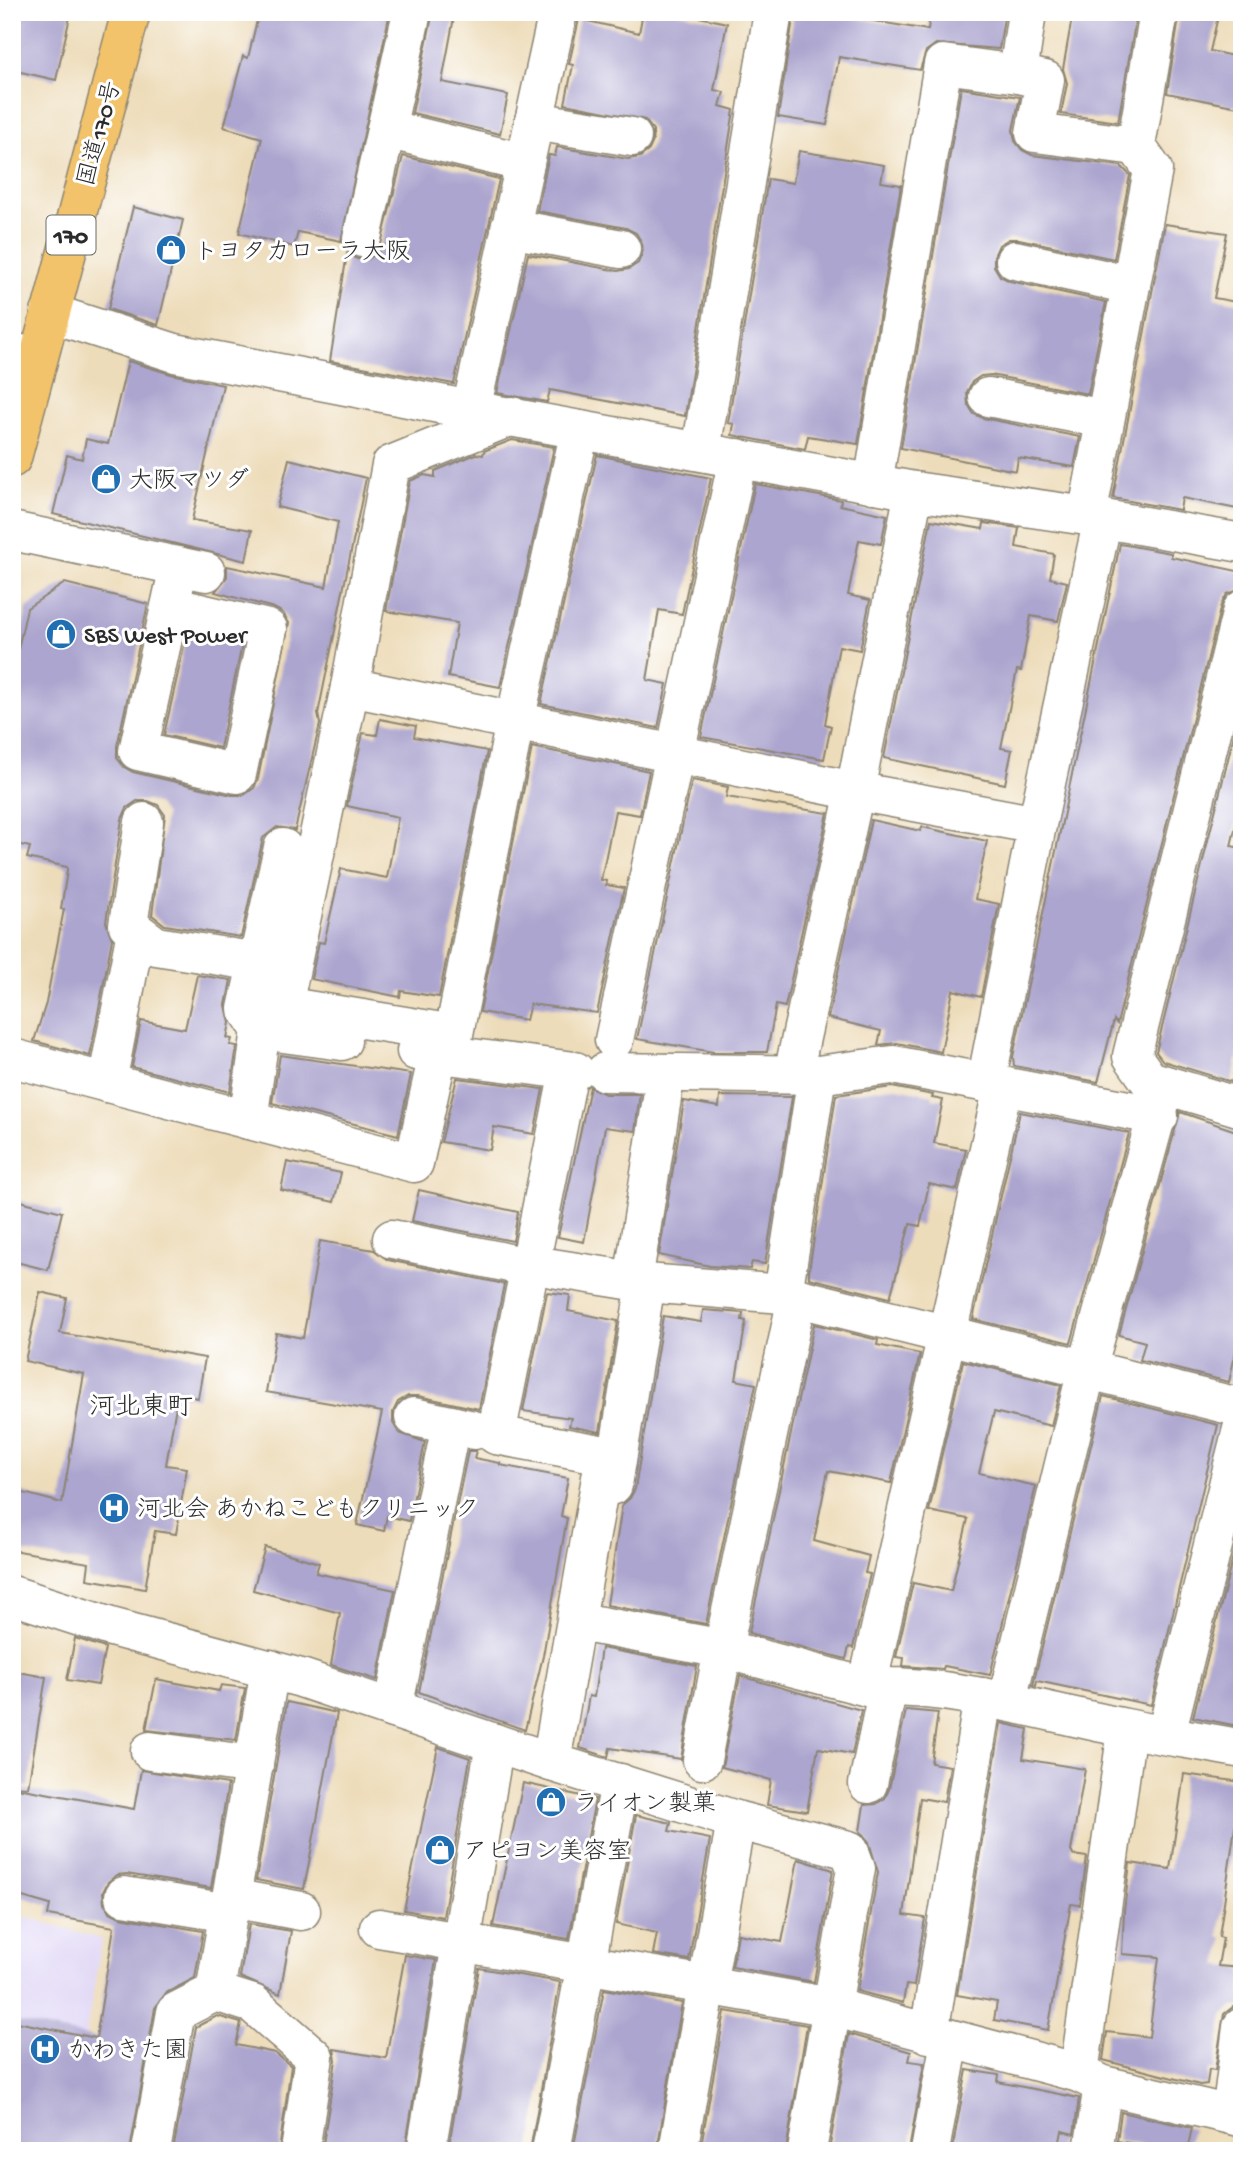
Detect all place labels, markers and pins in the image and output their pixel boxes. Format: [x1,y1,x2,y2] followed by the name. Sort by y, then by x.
[154,233,188,267] shop icon: トヨタカローラ大阪
[194,239,410,268] place label: トヨタカローラ大阪
[89,462,123,496] shop icon: 大阪マツダ
[129,467,249,497] place label: 大阪マツダ
[44,617,78,651] shop icon: SBS West Power
[84,623,249,652] place label: SBS West Power
[97,1491,131,1525] hospital icon: 河北会 あかねこどもクリニック
[137,1496,479,1526] place label: 河北会 あかねこどもクリニック
[534,1785,568,1819] shop icon: ライオン製菓
[574,1790,716,1820] place label: ライオン製菓
[423,1833,457,1867] shop icon: アピヨン美容室
[463,1838,631,1868] place label: アピヨン美容室
[28,2032,62,2066] hospital icon: かわきた園
[68,2038,188,2067] place label: かわきた園

